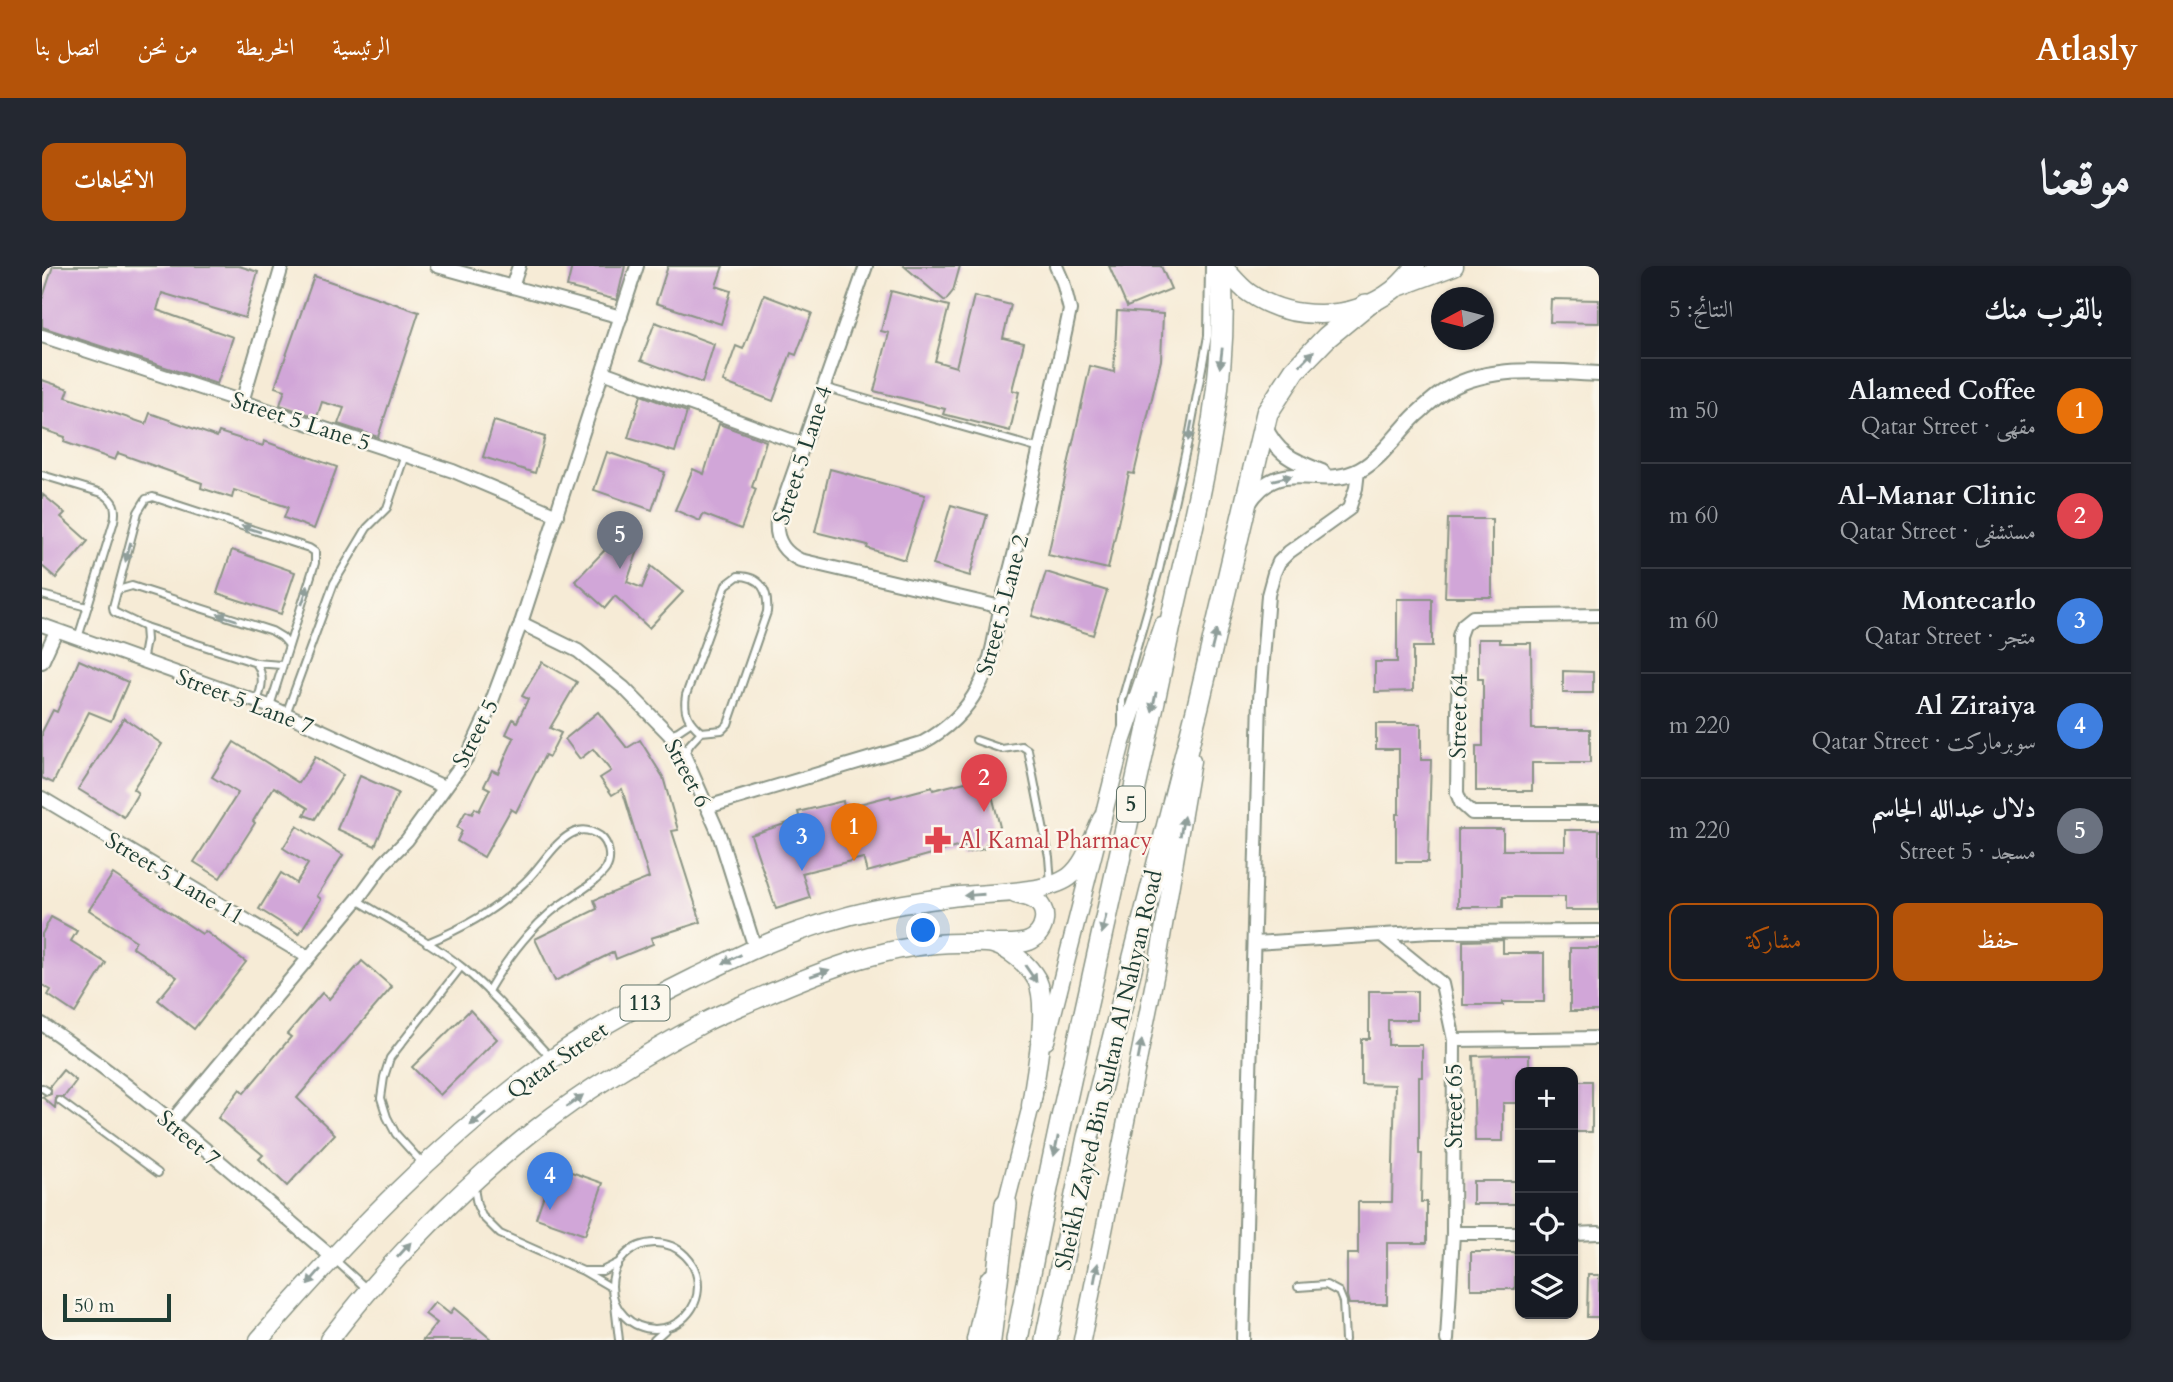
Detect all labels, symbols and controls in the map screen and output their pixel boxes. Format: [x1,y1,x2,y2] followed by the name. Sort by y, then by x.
[2036,27,2138,72] text: Atlasly
[35,31,99,64] text: اتصل بنا
[137,31,198,64] text: من نحن
[236,31,295,64] text: الخريطة
[333,31,390,64] text: الرئيسية
[42,143,186,221] button: الاتجاهات
[2039,145,2131,212] text: موقعنا
[1431,287,1494,350] north arrow
[1984,289,2103,330] text: بالقرب منك
[1669,294,1733,325] text: النتائج: 5
[1215,348,1226,370] one-way arrow
[1298,350,1314,367] one-way arrow
[1849,373,2036,408] text: Alameed Coffee
[765,381,840,529] street label: Street 5 Lane 4
[227,384,374,459] street label: Street 5 Lane 5
[1669,395,1718,426] text: 50 m
[2074,395,2086,426] text: 1
[1861,411,2036,442] text: مقهى · Qatar Street
[1184,420,1195,442] one-way arrow
[1272,472,1294,483] one-way arrow
[1838,478,2036,513] text: Al-Manar Clinic
[1669,500,1718,531] text: 60 m
[2074,500,2086,531] text: 2
[597,511,643,569] pin: 5
[1839,516,2036,547] text: مستشفى · Qatar Street
[240,523,261,533] one-way arrow
[969,531,1036,679] street label: Street 5 Lane 2
[122,541,133,563] one-way arrow
[1901,583,2036,618] text: Montecarlo
[300,584,310,605] one-way arrow
[1669,605,1718,636] text: 60 m
[2074,605,2086,636] text: 3
[217,611,238,622] one-way arrow
[1864,621,2036,652] text: متجر · Qatar Street
[1208,628,1219,650] one-way arrow
[172,661,318,742] street label: Street 5 Lane 7
[1442,673,1475,759] street label: Street 64
[1916,688,2036,723] text: Al Ziraiya
[1149,691,1160,713] one-way arrow
[445,694,506,773] street label: Street 5
[1669,710,1730,741] text: 220 m
[2074,710,2086,741] text: 4
[1812,726,2036,757] text: سوبرماركت · Qatar Street
[657,734,718,813] street label: Street 6
[961,754,1007,812] pin: 2
[1117,786,1145,822] road number: 5
[1871,791,2036,826] text: دلال عبدالله الجاسم
[831,803,877,861] pin: 1
[779,813,825,871] pin: 3
[1177,815,1188,837] one-way arrow
[1669,815,1730,846] text: 220 m
[2074,815,2086,846] text: 5
[100,825,250,932] street label: Street 5 Lane 11
[923,825,953,855] pharmacy icon: Al Kamal Pharmacy
[959,825,1152,856] place label: Al Kamal Pharmacy
[1899,836,2036,867] text: مسجد · Street 5
[1047,866,1170,1273] street label: Sheikh Zayed Bin Sultan Al Nahyan Road
[962,890,984,901] one-way arrow
[1669,903,1879,981] button: مشاركة
[1893,903,2103,981] button: حفظ
[906,913,940,947] your location
[1099,913,1110,935] one-way arrow
[721,953,741,965] one-way arrow
[1024,965,1038,983] one-way arrow
[809,967,830,978] one-way arrow
[620,986,670,1020] road number: 113
[501,1014,614,1107] street label: Qatar Street
[1135,1039,1146,1061] one-way arrow
[1439,1063,1470,1149] street label: Street 65
[1515,1067,1578,1319] map controls
[1515,1067,1578,1130] button: +
[566,1094,584,1108] one-way arrow
[151,1103,227,1174] street label: Street 7
[469,1111,486,1126] one-way arrow
[1515,1130,1578,1193] button: −
[1050,1135,1061,1157] one-way arrow
[527,1152,573,1210] pin: 4
[1515,1193,1578,1256] button: locate
[396,1241,412,1259] one-way arrow
[1515,1256,1578,1319] button: layers
[1091,1262,1102,1284] one-way arrow
[306,1268,322,1286] one-way arrow
[63,1291,172,1323] scale bar
[74,1293,115,1319] text: 50 m

